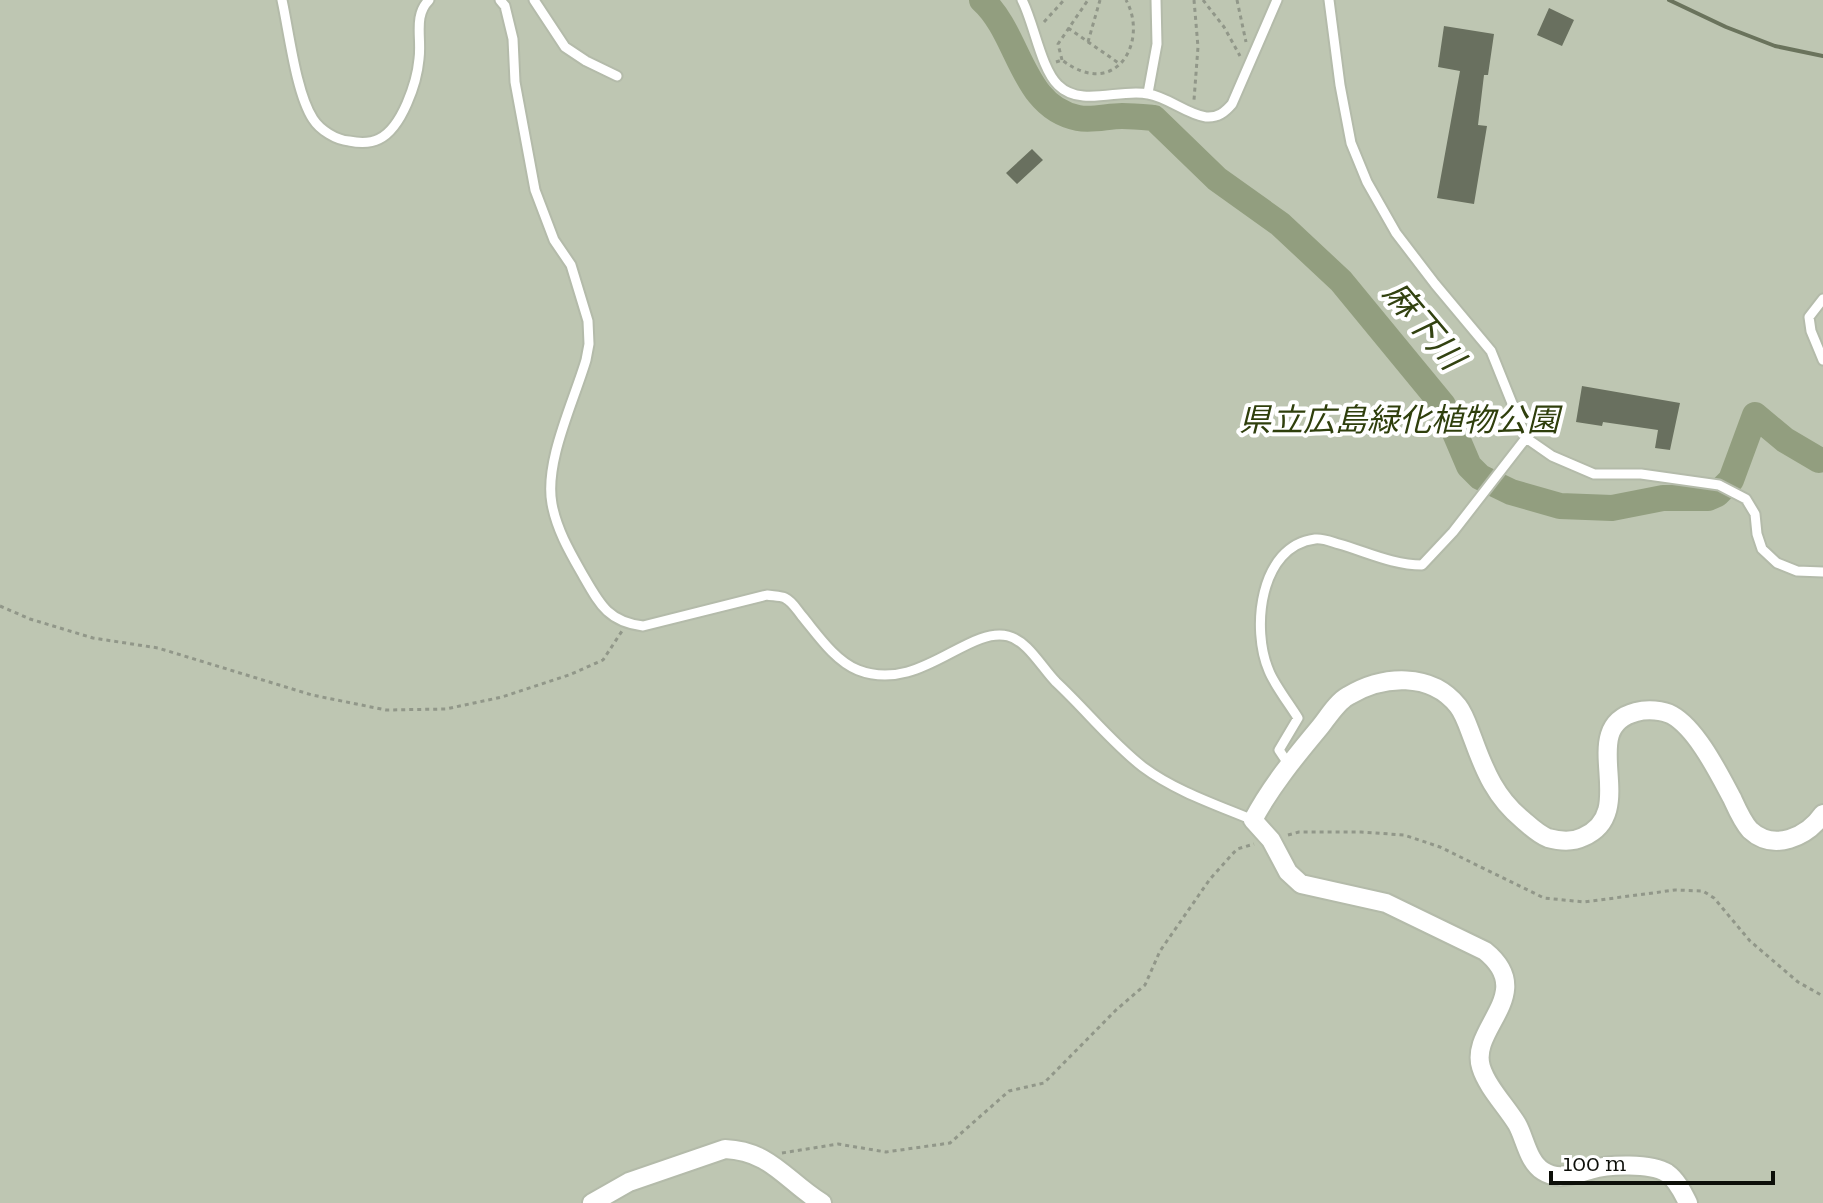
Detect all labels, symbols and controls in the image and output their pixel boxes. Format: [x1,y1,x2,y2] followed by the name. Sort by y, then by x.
[1375,273,1474,380] water label: 麻下川
[1239,401,1563,439] park label: 県立広島緑化植物公園
[1551,1135,1773,1185] scale bar
[1563,1148,1626,1177] text: 100 m

